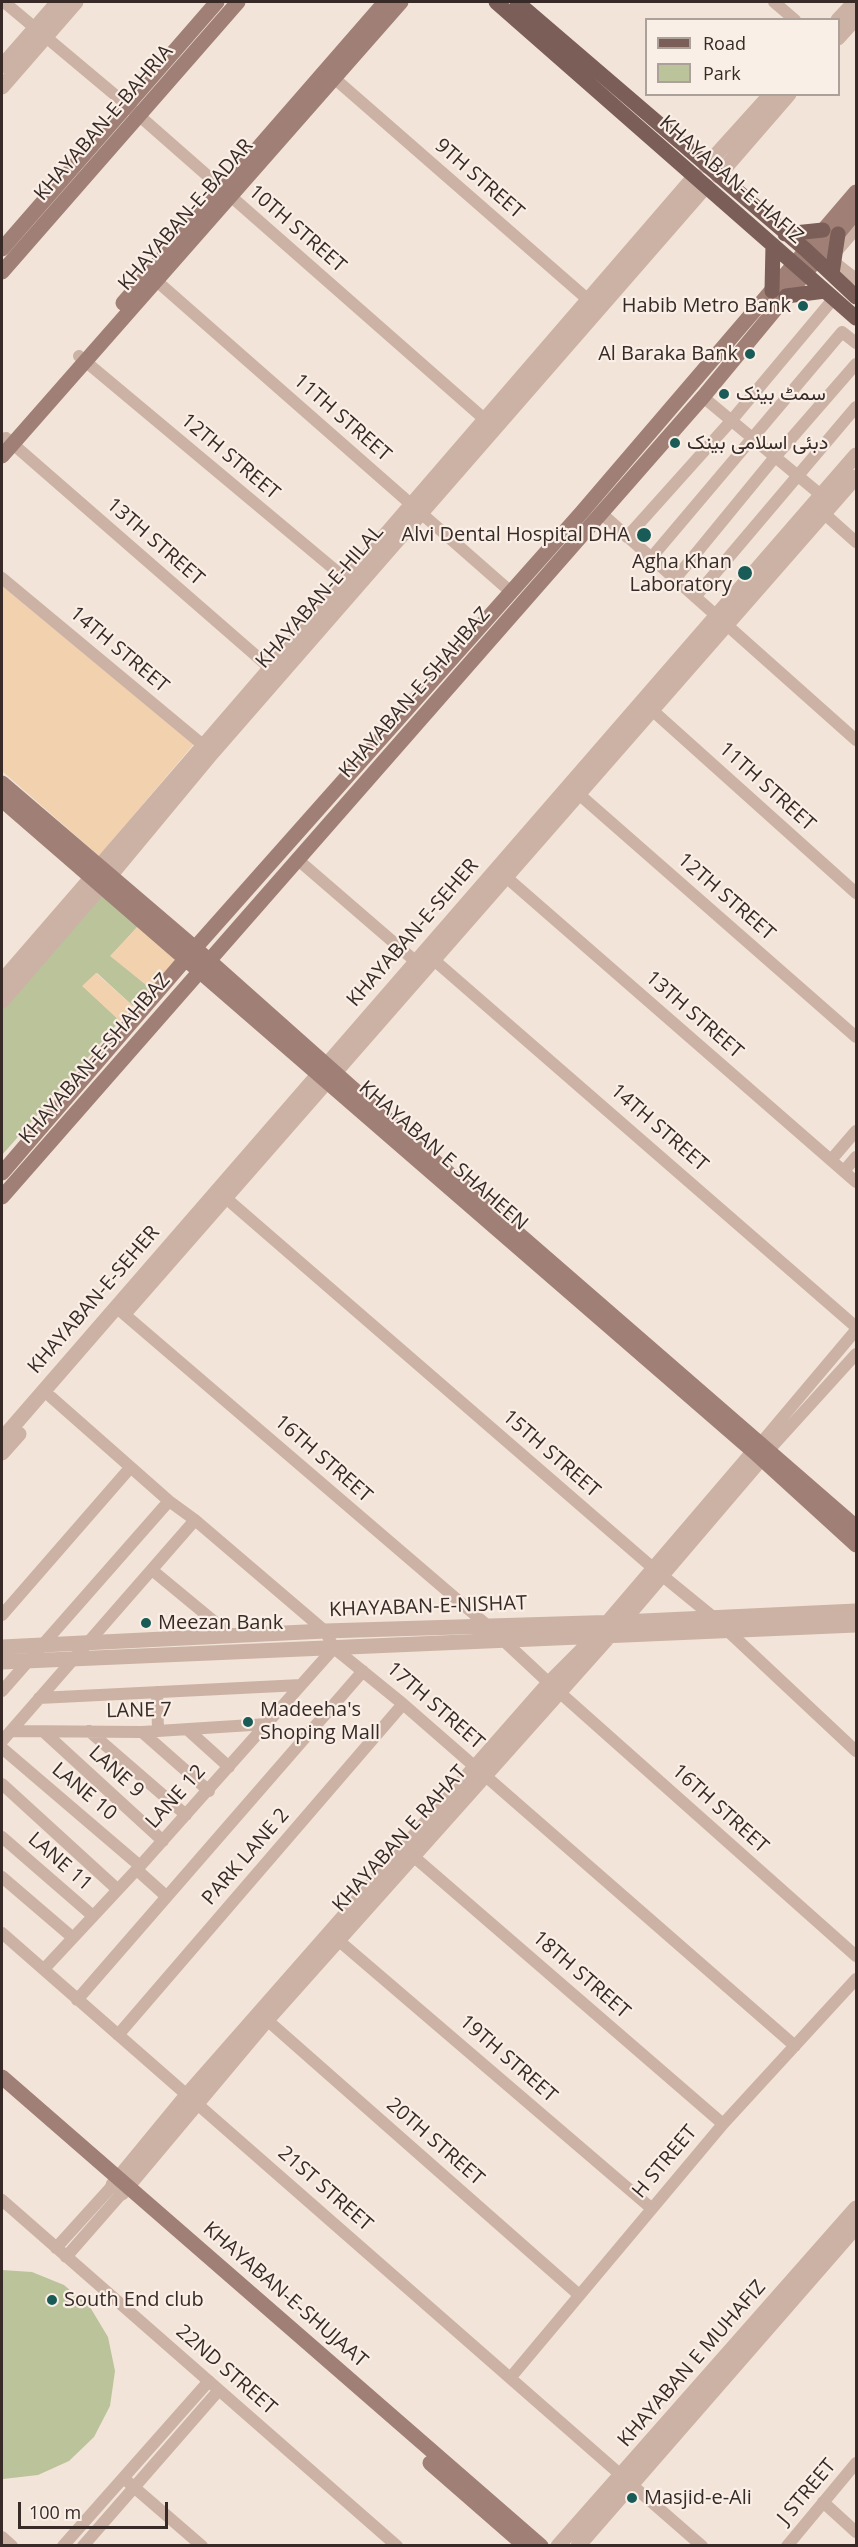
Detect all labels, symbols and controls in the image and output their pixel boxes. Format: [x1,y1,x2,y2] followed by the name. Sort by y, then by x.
[645,18,840,96] legend
[703,31,746,55] text: Road
[30,40,178,206] street label: KHAYABAN-E-BAHRIA
[703,61,741,85] text: Park
[654,111,808,249] street label: KHAYABAN-E-HAFIZ
[114,134,258,296] street label: KHAYABAN-E-BADAR
[430,134,528,224] street label: 9TH STREET
[243,180,351,278] street label: 10TH STREET
[622,294,791,318] place label: Habib Metro Bank
[796,299,810,313] marker: Habib Metro Bank
[598,342,738,366] place label: Al Baraka Bank
[743,347,757,361] marker: Al Baraka Bank
[288,369,396,467] street label: 11TH STREET
[736,382,826,406] place label: سمٹ بینک
[717,387,731,401] marker: سمٹ بینک
[176,409,284,505] street label: 12TH STREET
[687,431,828,455] place label: دبئی اسلامی بینک
[668,436,682,450] marker: دبئی اسلامی بینک
[101,493,209,591] street label: 13TH STREET
[251,520,389,674] street label: KHAYABAN-E-HILAL
[402,523,630,547] place label: Alvi Dental Hospital DHA
[635,526,653,544] marker: Alvi Dental Hospital DHA
[630,550,732,597] place label: Agha Khan Laboratory
[736,564,754,582] marker: Agha Khan Laboratory
[65,602,173,698] street label: 14TH STREET
[334,603,496,783] street label: KHAYABAN-E-SHAHBAZ
[714,737,820,837] street label: 11TH STREET
[672,848,780,946] street label: 12TH STREET
[342,854,484,1012] street label: KHAYABAN-E-SEHER
[640,966,748,1064] street label: 13TH STREET
[14,969,176,1149] street label: KHAYABAN-E-SHAHBAZ
[354,1076,532,1236] street label: KHAYABAN E SHAHEEN
[605,1079,713,1177] street label: 14TH STREET
[23,1221,165,1379] street label: KHAYABAN-E-SEHER
[497,1405,605,1503] street label: 15TH STREET
[269,1410,377,1508] street label: 16TH STREET
[329,1592,527,1622] street label: KHAYABAN-E-NISHAT
[158,1611,283,1635] place label: Meezan Bank
[139,1616,153,1630] marker: Meezan Bank
[381,1657,489,1755] street label: 17TH STREET
[106,1698,172,1724] street label: LANE 7
[260,1698,380,1745] place label: Madeeha's Shoping Mall
[241,1715,255,1729] marker: Madeeha's Shoping Mall
[83,1741,149,1803] street label: LANE 9
[47,1758,121,1826] street label: LANE 10
[667,1759,773,1859] street label: 16TH STREET
[141,1760,211,1834] street label: LANE 12
[328,1761,472,1917] street label: KHAYABAN E RAHAT
[197,1804,295,1910] street label: PARK LANE 2
[23,1828,97,1896] street label: LANE 11
[527,1926,635,2024] street label: 18TH STREET
[454,2010,562,2108] street label: 19TH STREET
[381,2093,489,2191] street label: 20TH STREET
[628,2121,702,2203] street label: H STREET
[273,2141,377,2237] street label: 21ST STREET
[198,2217,372,2373] street label: KHAYABAN-E-SHUJAAT
[613,2276,771,2452] street label: KHAYABAN E MUHAFIZ
[64,2288,204,2312] place label: South End club
[45,2293,59,2307] marker: South End club
[171,2320,281,2420] street label: 22ND STREET
[773,2454,841,2530] street label: J STREET
[644,2486,752,2510] place label: Masjid-e-Ali
[21,2490,171,2528] scale bar
[625,2491,639,2505] marker: Masjid-e-Ali
[29,2500,81,2524] text: 100 m

